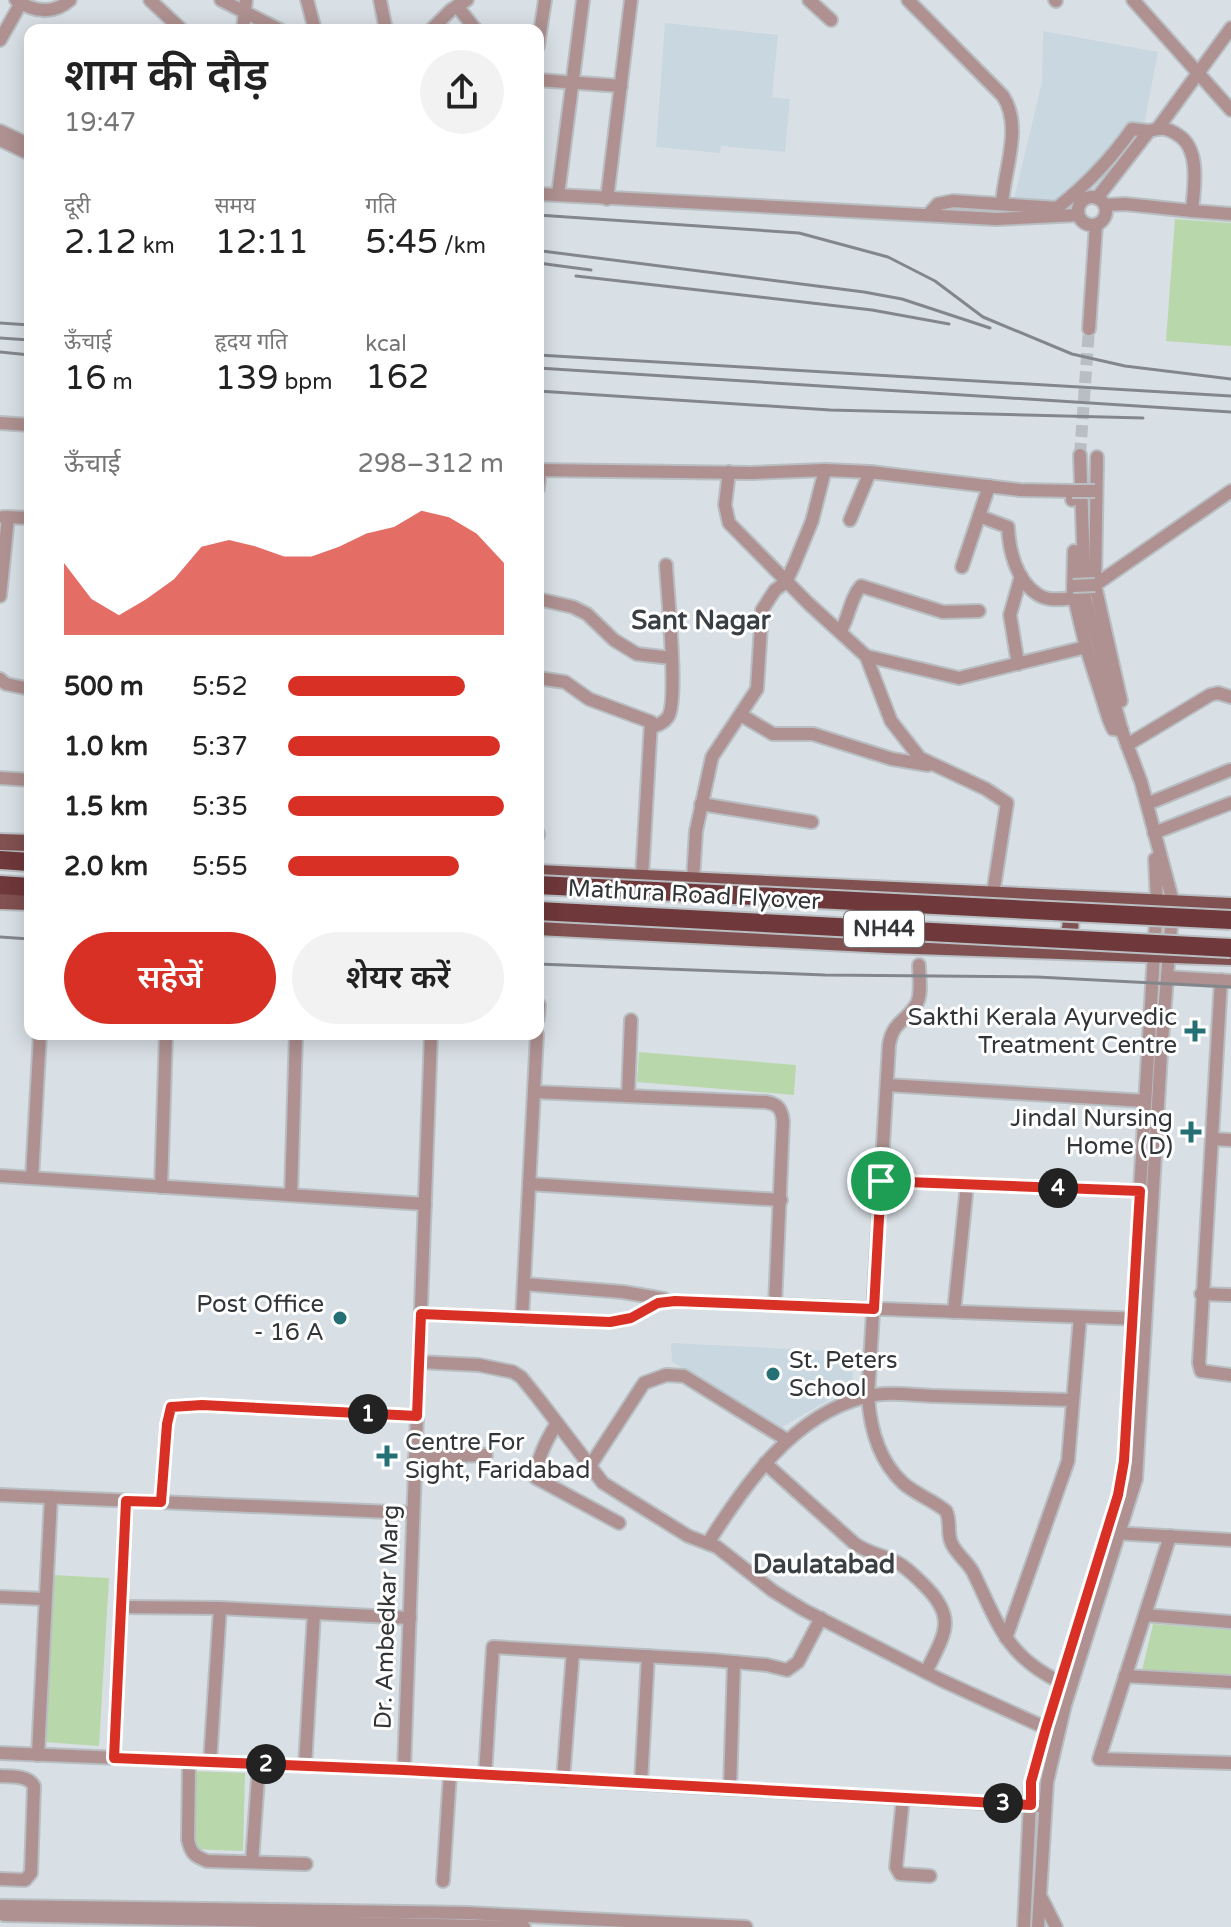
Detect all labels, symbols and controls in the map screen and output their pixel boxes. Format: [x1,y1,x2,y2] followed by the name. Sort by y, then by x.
[64,50,268,103] text: शाम की दौड़
[420,50,504,134] button: share
[64,107,136,138] text: 19:47
[64,193,90,219] text: दूरी
[215,193,255,219] text: समय
[365,193,396,219] text: गति
[64,222,137,263] text: 2.12
[215,222,309,263] text: 12:11
[365,222,438,263] text: 5:45
[137,233,175,259] text: km
[438,233,486,259] text: /km
[64,329,112,355] text: ऊँचाई
[215,329,288,355] text: हृदय गति
[365,331,407,357] text: kcal
[365,357,429,398] text: 162
[64,358,107,399] text: 16
[215,358,279,399] text: 139
[107,369,133,395] text: m
[279,369,332,395] text: bpm
[64,448,120,479] text: ऊँचाई
[358,448,504,479] text: 298–312 m
[631,605,772,636] district label: Sant Nagar
[64,671,144,702] text: 500 m
[192,671,248,702] text: 5:52
[64,731,148,762] text: 1.0 km
[192,731,248,762] text: 5:37
[64,791,148,822] text: 1.5 km
[192,791,248,822] text: 5:35
[64,851,148,882] text: 2.0 km
[192,851,248,882] text: 5:55
[567,874,822,916] street label: Mathura Road Flyover
[844,911,924,947] road number: NH44
[64,932,276,1024] button: सहेजें
[292,932,504,1024] button: शेयर करें
[908,1003,1177,1060] place label: Sakthi Kerala Ayurvedic Treatment Centre
[1184,1020,1206,1042] marker: Sakthi Kerala Ayurvedic Treatment Centre
[1010,1104,1173,1161] place label: Jindal Nursing Home (D)
[1180,1121,1202,1143] marker: Jindal Nursing Home (D)
[847,1147,915,1215] pin
[859,1159,903,1203] icon: arrive
[1038,1168,1078,1208] pin: 4
[1051,1175,1065,1201] text: 4
[196,1290,324,1347] place label: Post Office - 16 A
[331,1309,349,1327] marker: Post Office - 16 A
[789,1346,898,1403] place label: St. Peters School
[764,1365,782,1383] marker: St. Peters School
[348,1394,388,1434] pin: 1
[361,1401,375,1427] text: 1
[405,1428,591,1485] place label: Centre For Sight, Faridabad
[376,1445,398,1467] marker: Centre For Sight, Faridabad
[369,1504,405,1730] street label: Dr. Ambedkar Marg
[753,1549,895,1580] district label: Daulatabad
[246,1744,286,1784] pin: 2
[259,1751,273,1777] text: 2
[983,1783,1023,1823] pin: 3
[996,1790,1010,1816] text: 3

